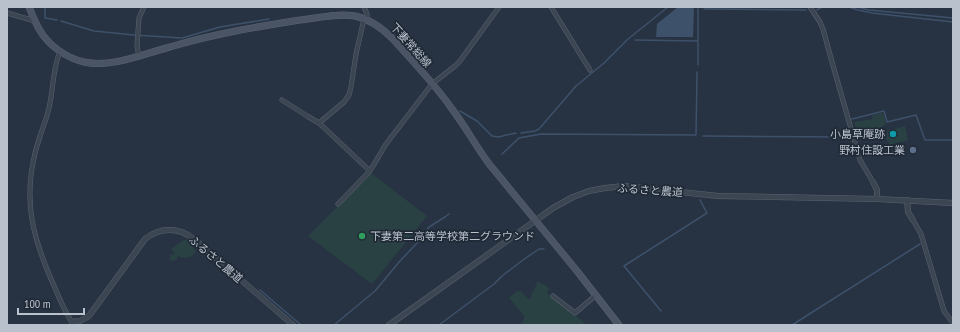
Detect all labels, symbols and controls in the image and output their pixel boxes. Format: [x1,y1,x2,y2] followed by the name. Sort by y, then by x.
[387,20,435,70] street label: 下妻常総線
[830,127,885,141] place label: 小島草庵跡
[888,129,898,139] marker: 小島草庵跡
[839,143,905,157] place label: 野村住設工業
[908,145,918,155] marker: 野村住設工業
[617,181,683,199] street label: ふるさと農道
[370,229,535,243] place label: 下妻第二高等学校第二グラウンド
[357,231,367,241] marker: 下妻第二高等学校第二グラウンド
[186,232,246,286] street label: ふるさと農道
[18,290,84,316] scale bar
[24,296,51,311] text: 100 m

